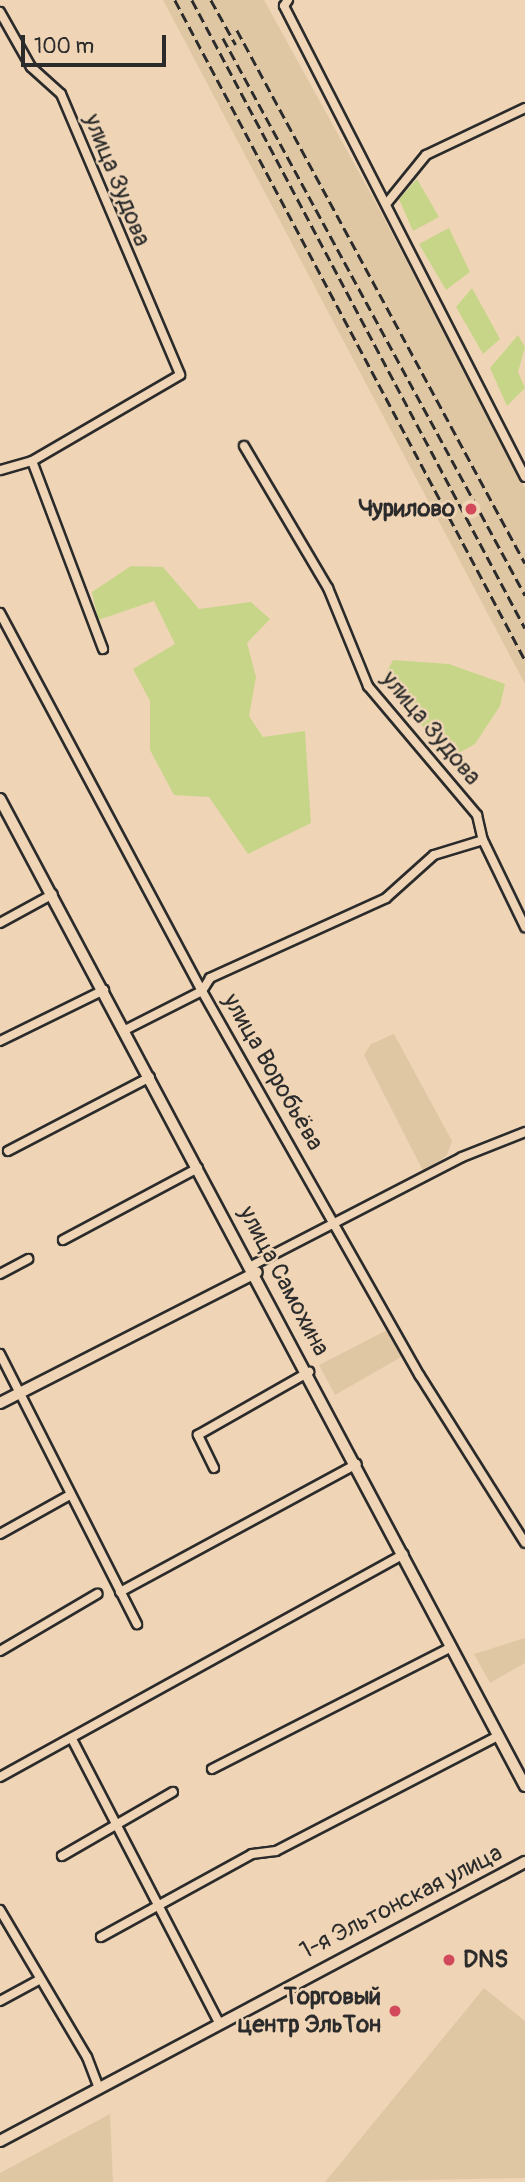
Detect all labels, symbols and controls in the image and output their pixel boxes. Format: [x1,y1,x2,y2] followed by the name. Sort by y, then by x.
[24,21,170,65] scale bar
[34,33,94,60] text: 100 m
[77,110,157,250] street label: улица Зудова
[358,495,455,523] place label: Чурилово
[461,499,481,519] marker: Чурилово
[375,665,487,791] street label: улица Зудова
[216,988,330,1156] street label: улица Воробьёва
[232,1201,336,1361] street label: улица Самохина
[295,1839,507,1965] street label: 1-я Эльтонская улица
[463,1946,508,1974] place label: DNS
[441,1952,457,1968] marker: DNS
[237,1983,381,2039] place label: Торговый центр ЭльТон
[387,2003,403,2019] marker: Торговый центр ЭльТон

